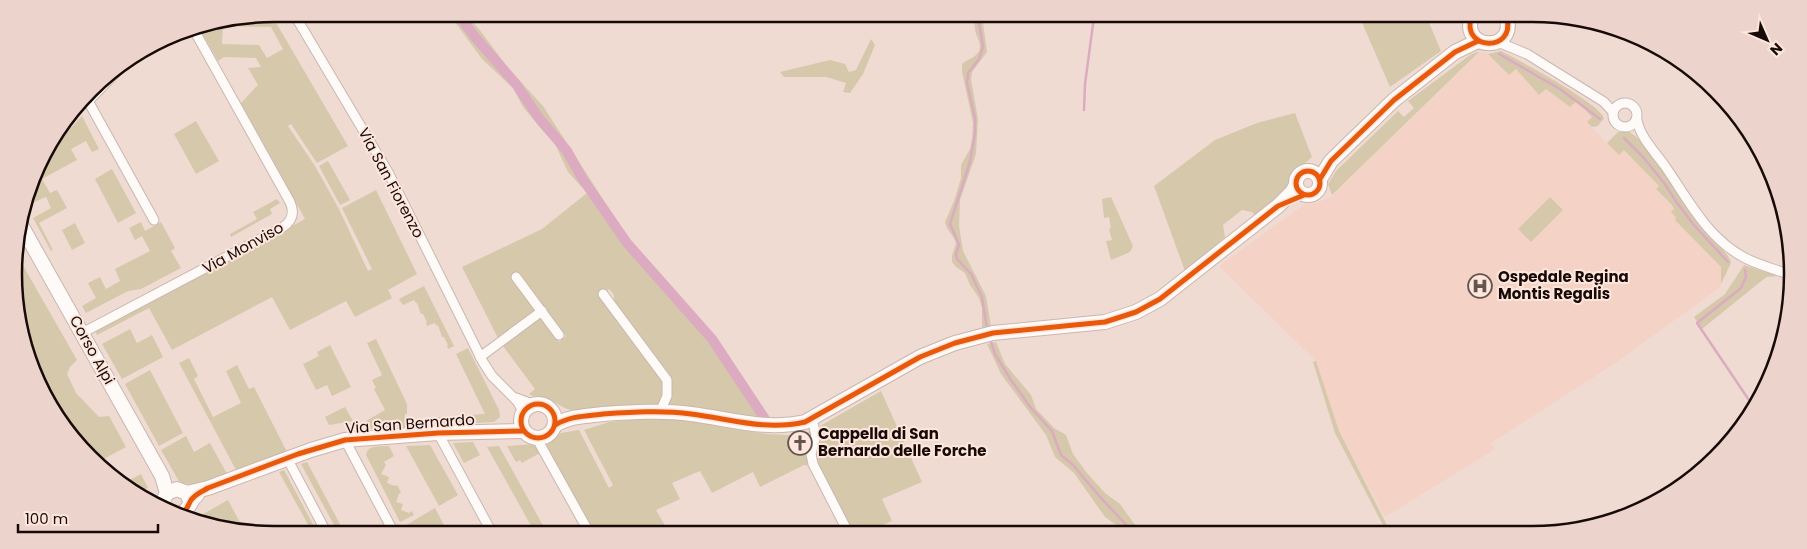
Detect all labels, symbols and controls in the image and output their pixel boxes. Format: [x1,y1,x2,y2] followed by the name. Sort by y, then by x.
[1742,15,1792,65] north arrow
[1765,38,1787,60] text: N
[353,124,429,242] street label: Via San Fiorenzo
[198,217,287,278] street label: Via Monviso
[1498,266,1629,304] place label: Ospedale Regina Montis Regalis
[1467,273,1493,299] hospital icon: Ospedale Regina Montis Regalis
[65,311,120,388] street label: Corso Alpi
[345,409,475,438] street label: Via San Bernardo
[818,423,986,461] place label: Cappella di San Bernardo delle Forche
[787,430,813,456] church icon: Cappella di San Bernardo delle Forche
[18,502,158,534] scale bar
[25,508,68,529] text: 100 m

